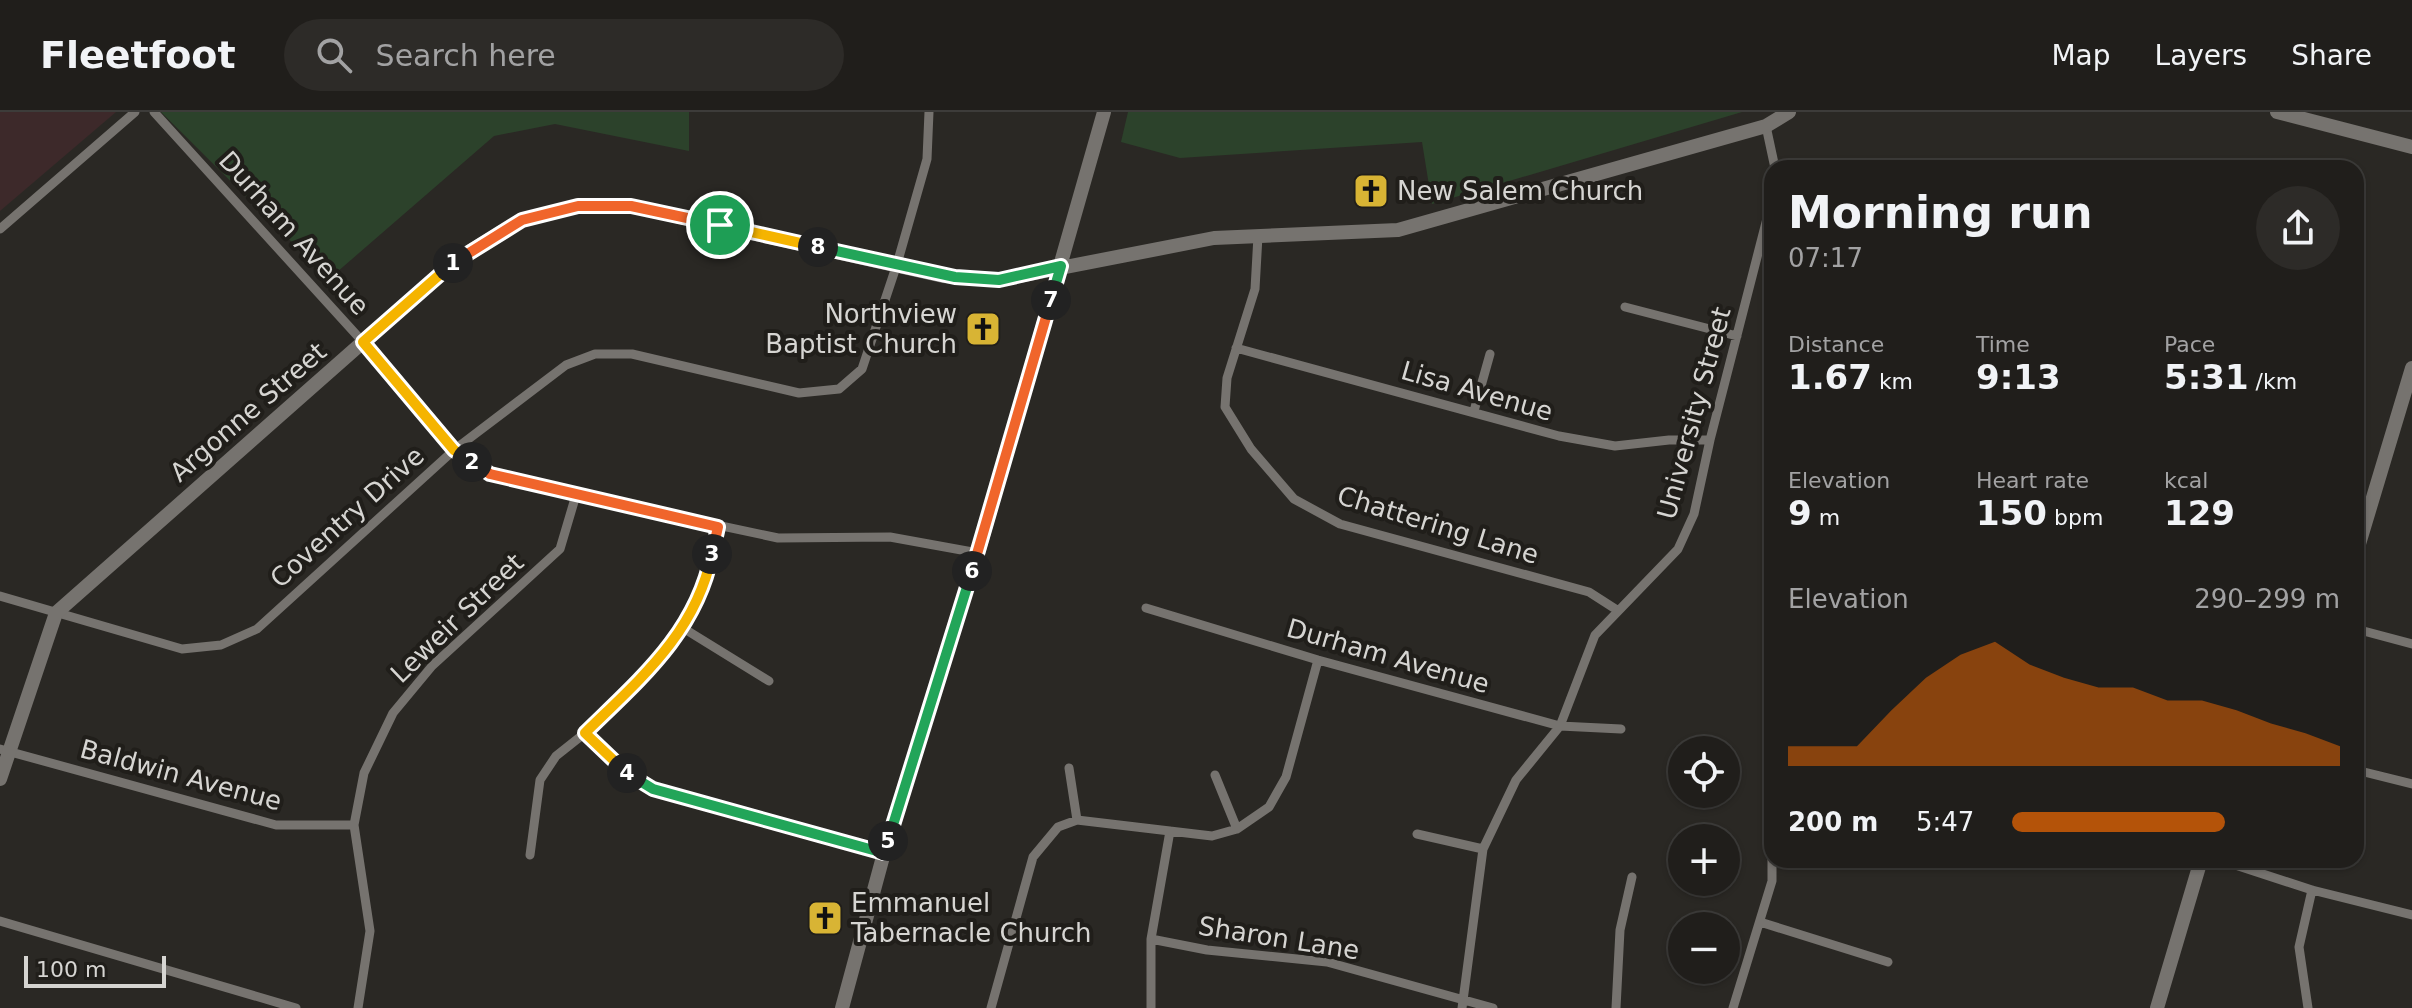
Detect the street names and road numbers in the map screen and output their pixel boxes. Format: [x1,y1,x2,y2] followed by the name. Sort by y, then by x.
[213,145,375,321] street label: Durham Avenue
[1651,304,1737,522] street label: University Street
[164,336,332,488] street label: Argonne Street
[1398,355,1556,427] street label: Lisa Avenue
[264,440,430,594] street label: Coventry Drive
[1334,480,1542,570] street label: Chattering Lane
[385,547,529,689] street label: Leweir Street
[1283,613,1493,699] street label: Durham Avenue
[77,734,285,816] street label: Baldwin Avenue
[1196,910,1362,966] street label: Sharon Lane

